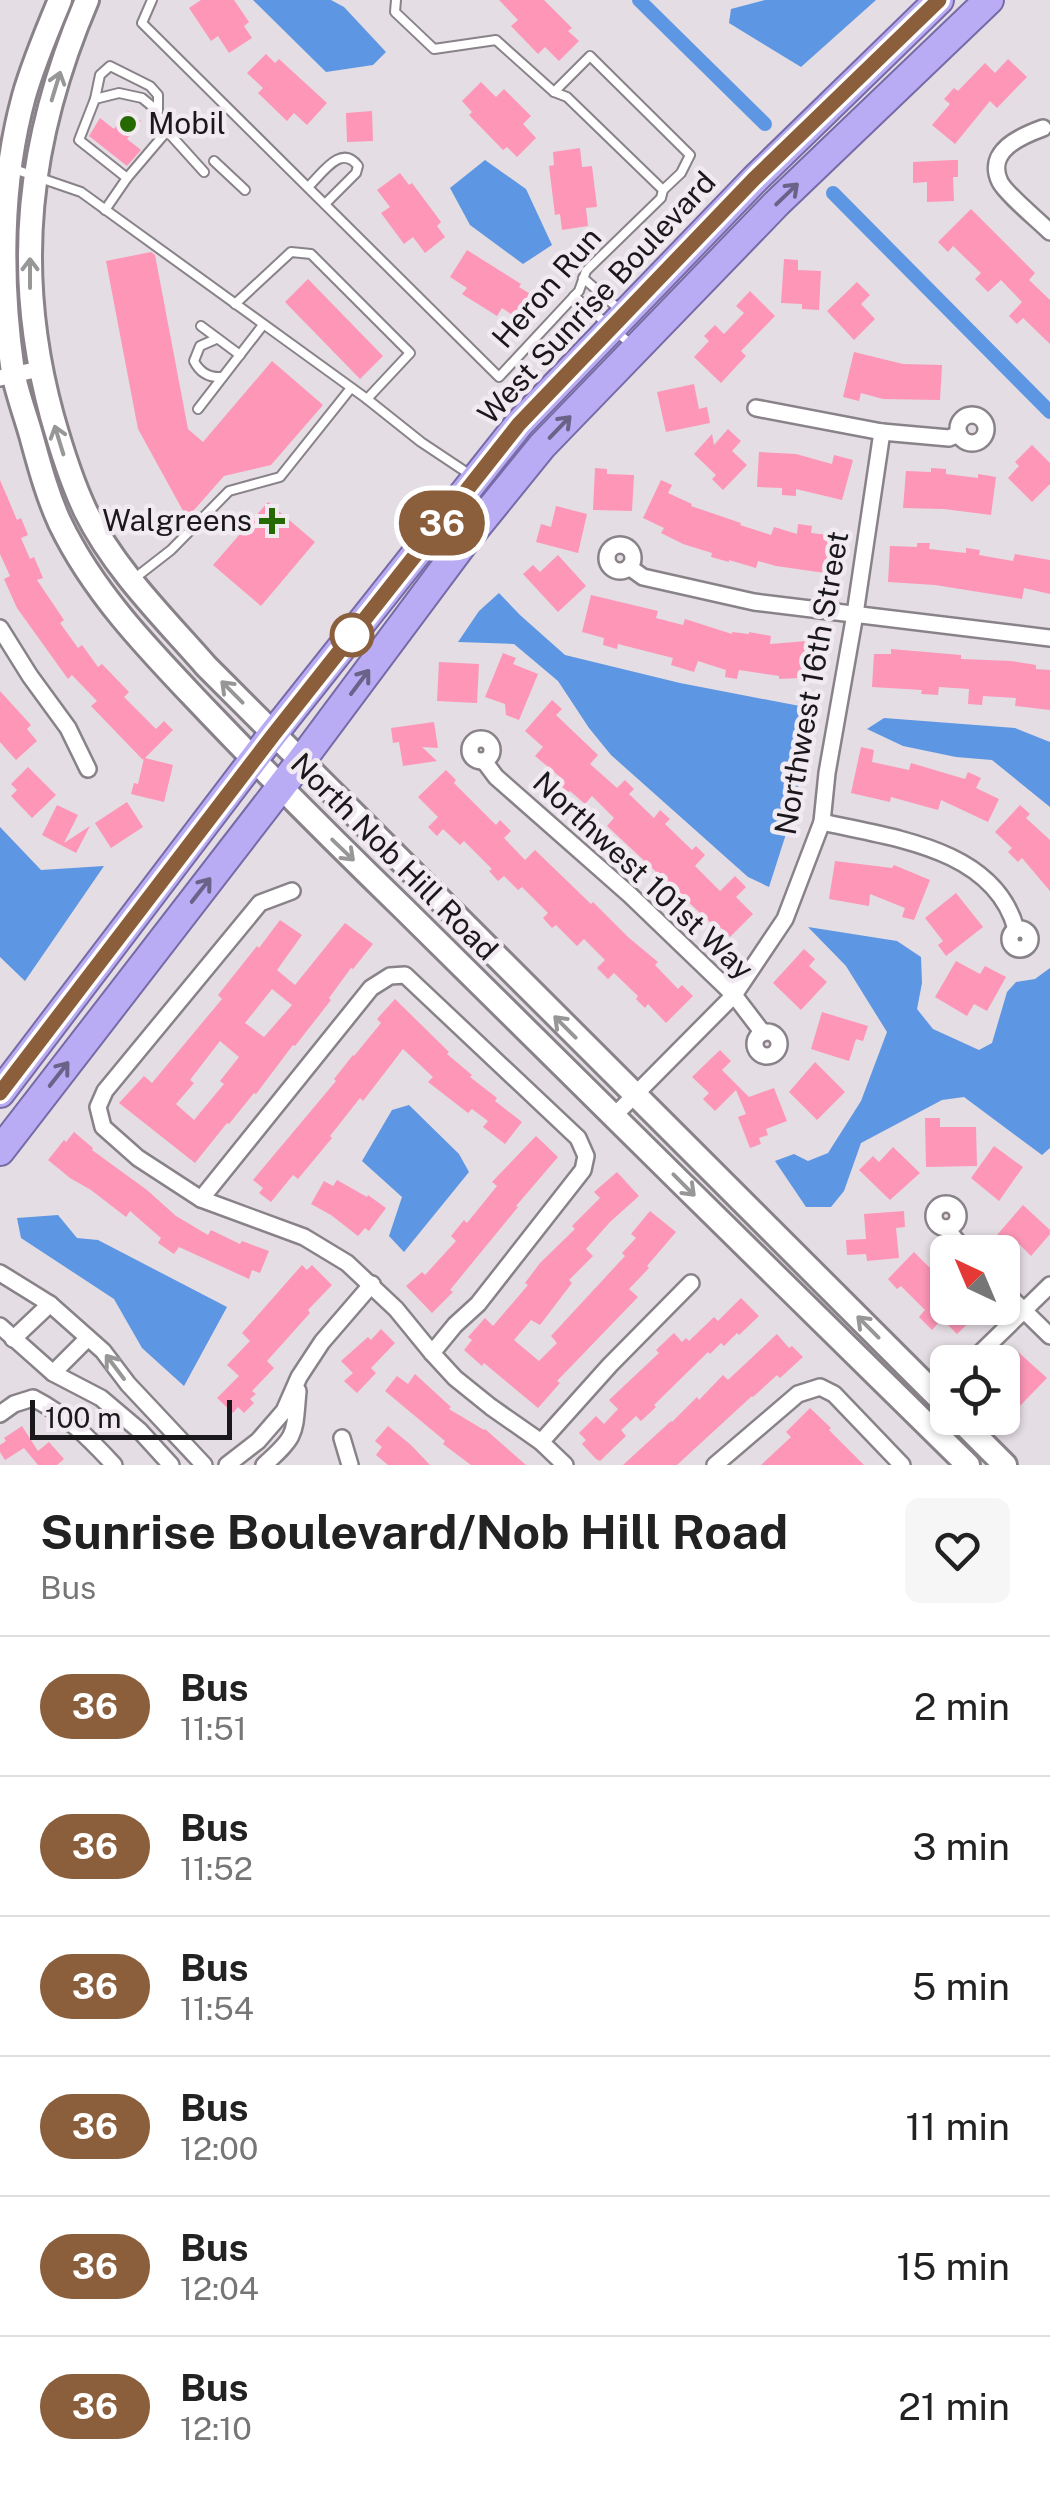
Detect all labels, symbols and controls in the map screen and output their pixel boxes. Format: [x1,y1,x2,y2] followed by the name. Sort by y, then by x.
[48,71,66,103] one-way arrow
[148,105,226,141] place label: Mobil
[117,113,139,135] marker: Mobil
[470,164,723,431] street label: West Sunrise Boulevard
[774,182,798,206] one-way arrow
[484,220,608,355] street label: Heron Run
[20,257,40,290] one-way arrow
[548,415,572,439] one-way arrow
[49,425,67,456] one-way arrow
[397,490,487,556] line badge: 36
[102,502,252,538] place label: Walgreens
[419,503,465,544] text: 36
[261,510,283,532] marker: Walgreens
[767,528,855,837] street label: Northwest 16th Street
[331,614,373,656] unlabelled marker
[349,669,370,697] one-way arrow
[220,681,244,705] one-way arrow
[284,745,506,967] street label: North Nob Hill Road
[526,764,761,987] street label: Northwest 101st Way
[331,838,355,862] one-way arrow
[189,877,211,903] one-way arrow
[554,1015,578,1039] one-way arrow
[49,1061,70,1088] one-way arrow
[672,1172,696,1196] one-way arrow
[930,1235,1020,1325] north arrow
[930,1235,1020,1435] map controls
[856,1315,880,1339] one-way arrow
[930,1345,1020,1435] button: locate
[104,1354,125,1381] one-way arrow
[30,1395,232,1440] scale bar
[45,1401,122,1434] text: 100 m
[905,1498,1010,1603] button: heart
[40,1503,788,1560] text: Sunrise Boulevard/Nob Hill Road
[40,1569,96,1606] text: Bus
[180,1665,249,1710] text: Bus
[914,1684,1010,1729] text: 2 min
[72,1686,118,1727] text: 36
[180,1710,247,1747] text: 11:51
[180,1805,249,1850] text: Bus
[912,1824,1010,1869] text: 3 min
[72,1826,118,1867] text: 36
[180,1850,253,1887] text: 11:52
[180,1945,249,1990] text: Bus
[912,1964,1010,2009] text: 5 min
[72,1966,118,2007] text: 36
[180,1990,254,2027] text: 11:54
[180,2085,249,2130] text: Bus
[905,2104,1010,2149] text: 11 min
[72,2106,118,2147] text: 36
[180,2130,258,2167] text: 12:00
[180,2225,249,2270] text: Bus
[897,2244,1010,2289] text: 15 min
[72,2246,118,2287] text: 36
[180,2270,259,2307] text: 12:04
[180,2365,249,2410] text: Bus
[898,2384,1010,2429] text: 21 min
[72,2386,118,2427] text: 36
[180,2410,252,2447] text: 12:10

